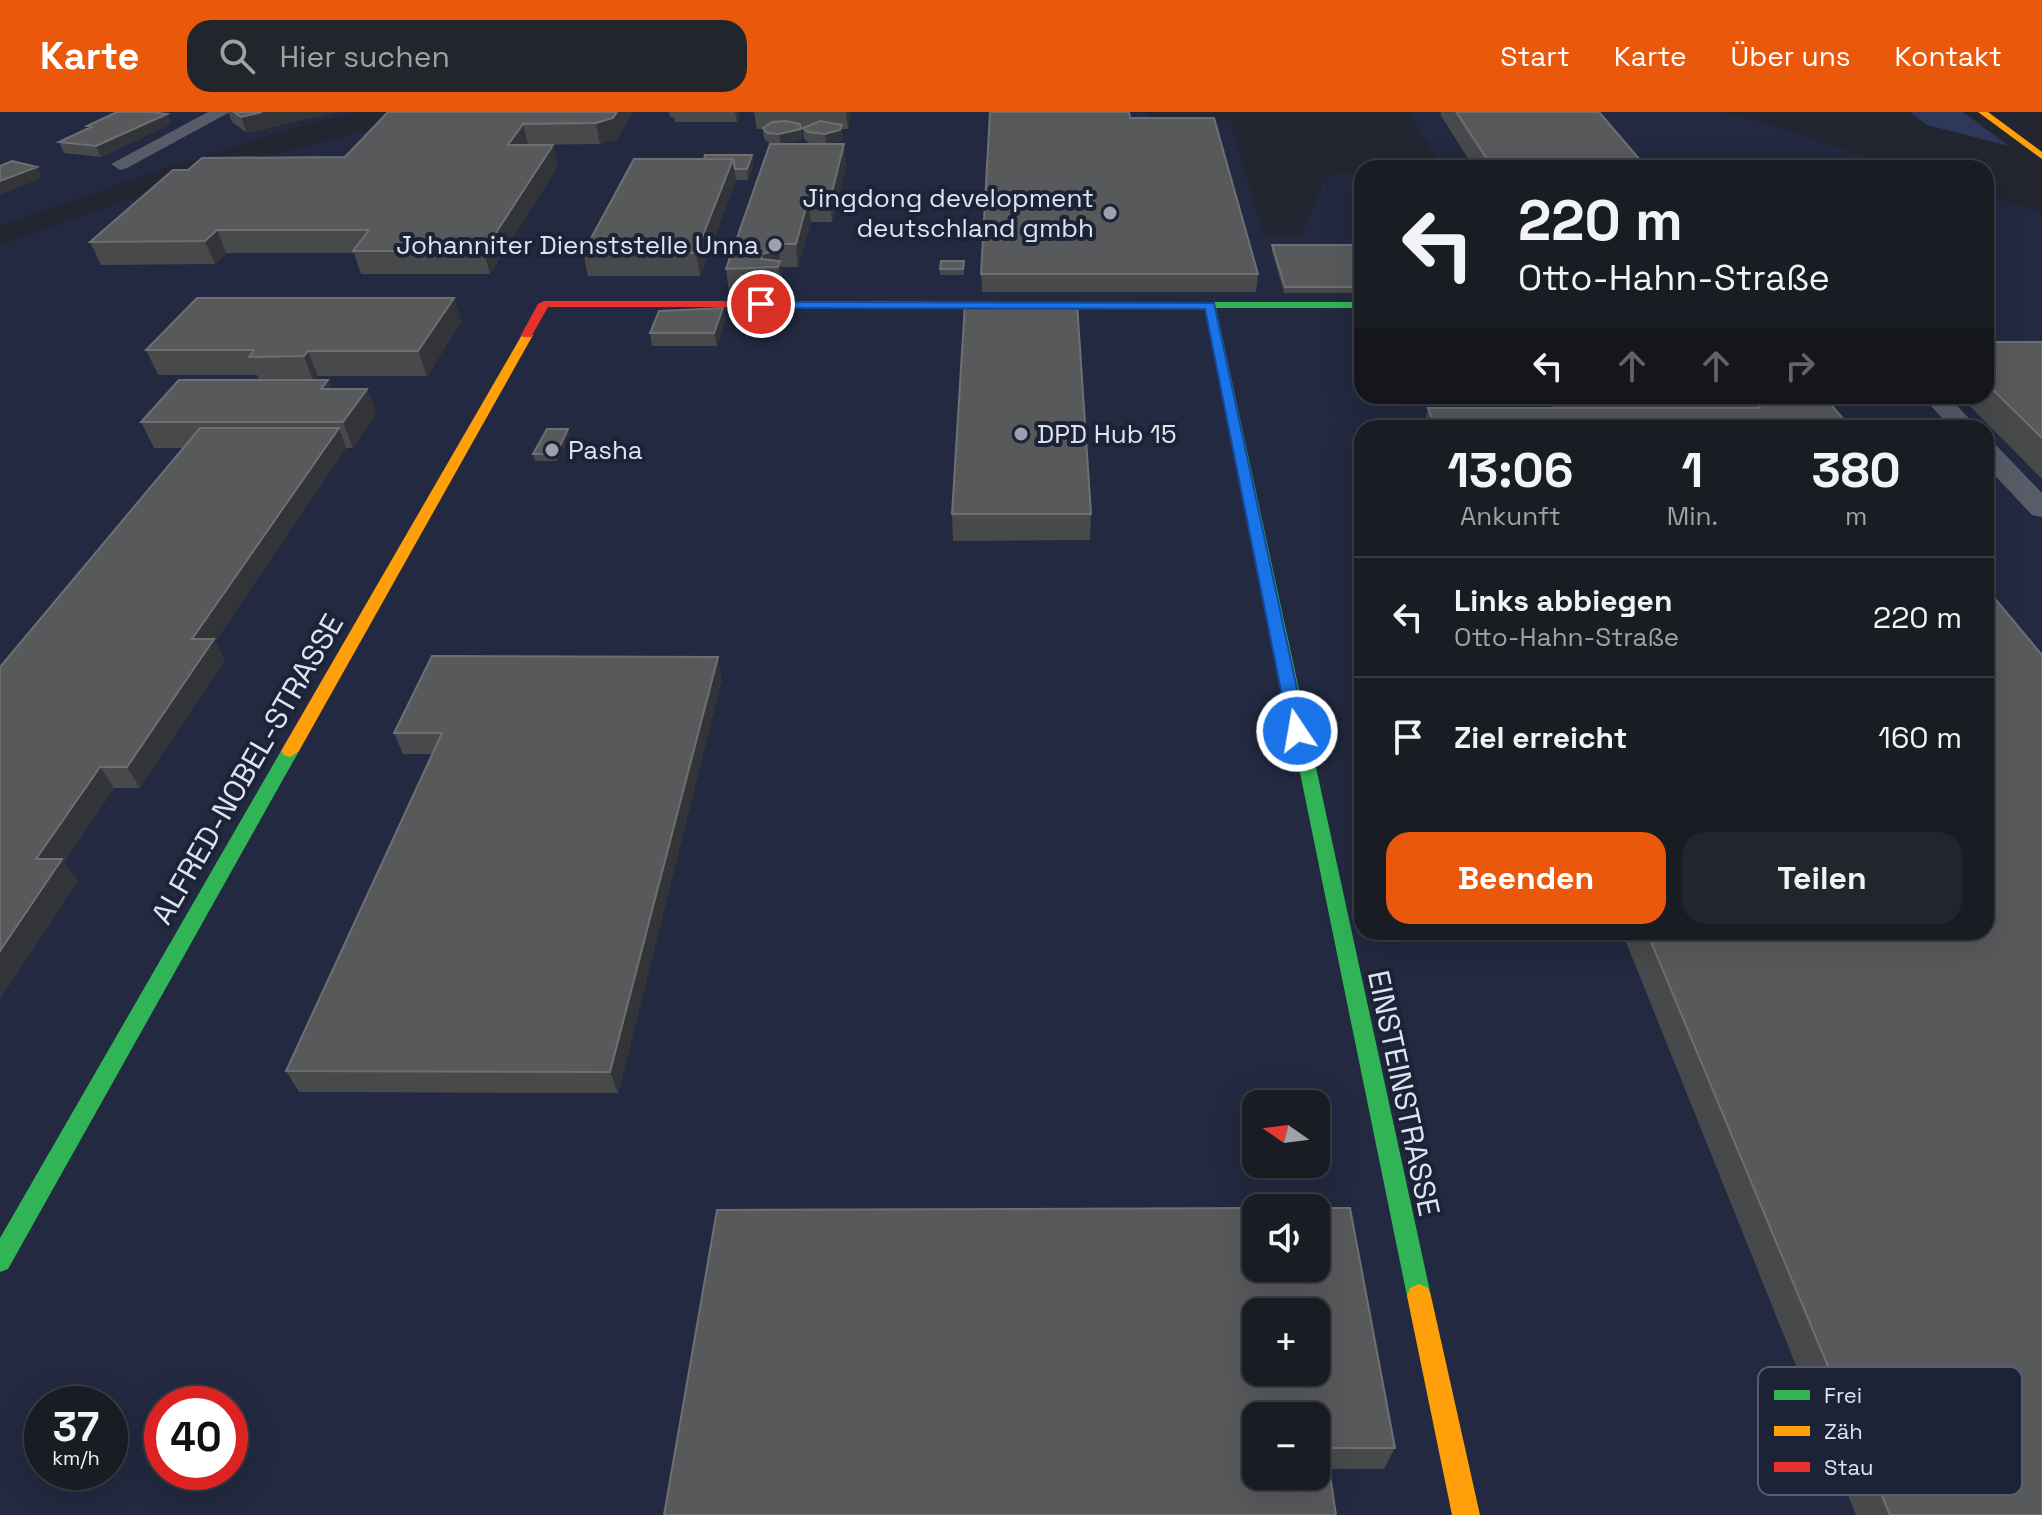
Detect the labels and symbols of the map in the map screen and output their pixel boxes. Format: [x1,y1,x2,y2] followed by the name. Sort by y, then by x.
[802,181,1094,245] place label: Jingdong development deutschland gmbh
[1101,204,1119,222] marker: Jingdong development deutschland gmbh
[396,228,759,262] place label: Johanniter Dienststelle Unna
[766,236,784,254] marker: Johanniter Dienststelle Unna
[727,270,795,338] pin
[1037,417,1177,451] place label: DPD Hub 15
[1012,425,1030,443] marker: DPD Hub 15
[568,433,643,467] place label: Pasha
[543,441,561,459] marker: Pasha
[142,607,352,931] street label: ALFRED-NOBEL-STRASSE
[1255,689,1339,773] position arrow
[1359,967,1449,1219] street label: EINSTEINSTRASSE
[1242,1090,1330,1178] north arrow
[1758,1367,2022,1495] legend
[1824,1381,1862,1409] text: Frei
[144,1386,248,1490] speed limit sign: 40
[1824,1417,1863,1445] text: Zäh
[1824,1453,1873,1481] text: Stau

